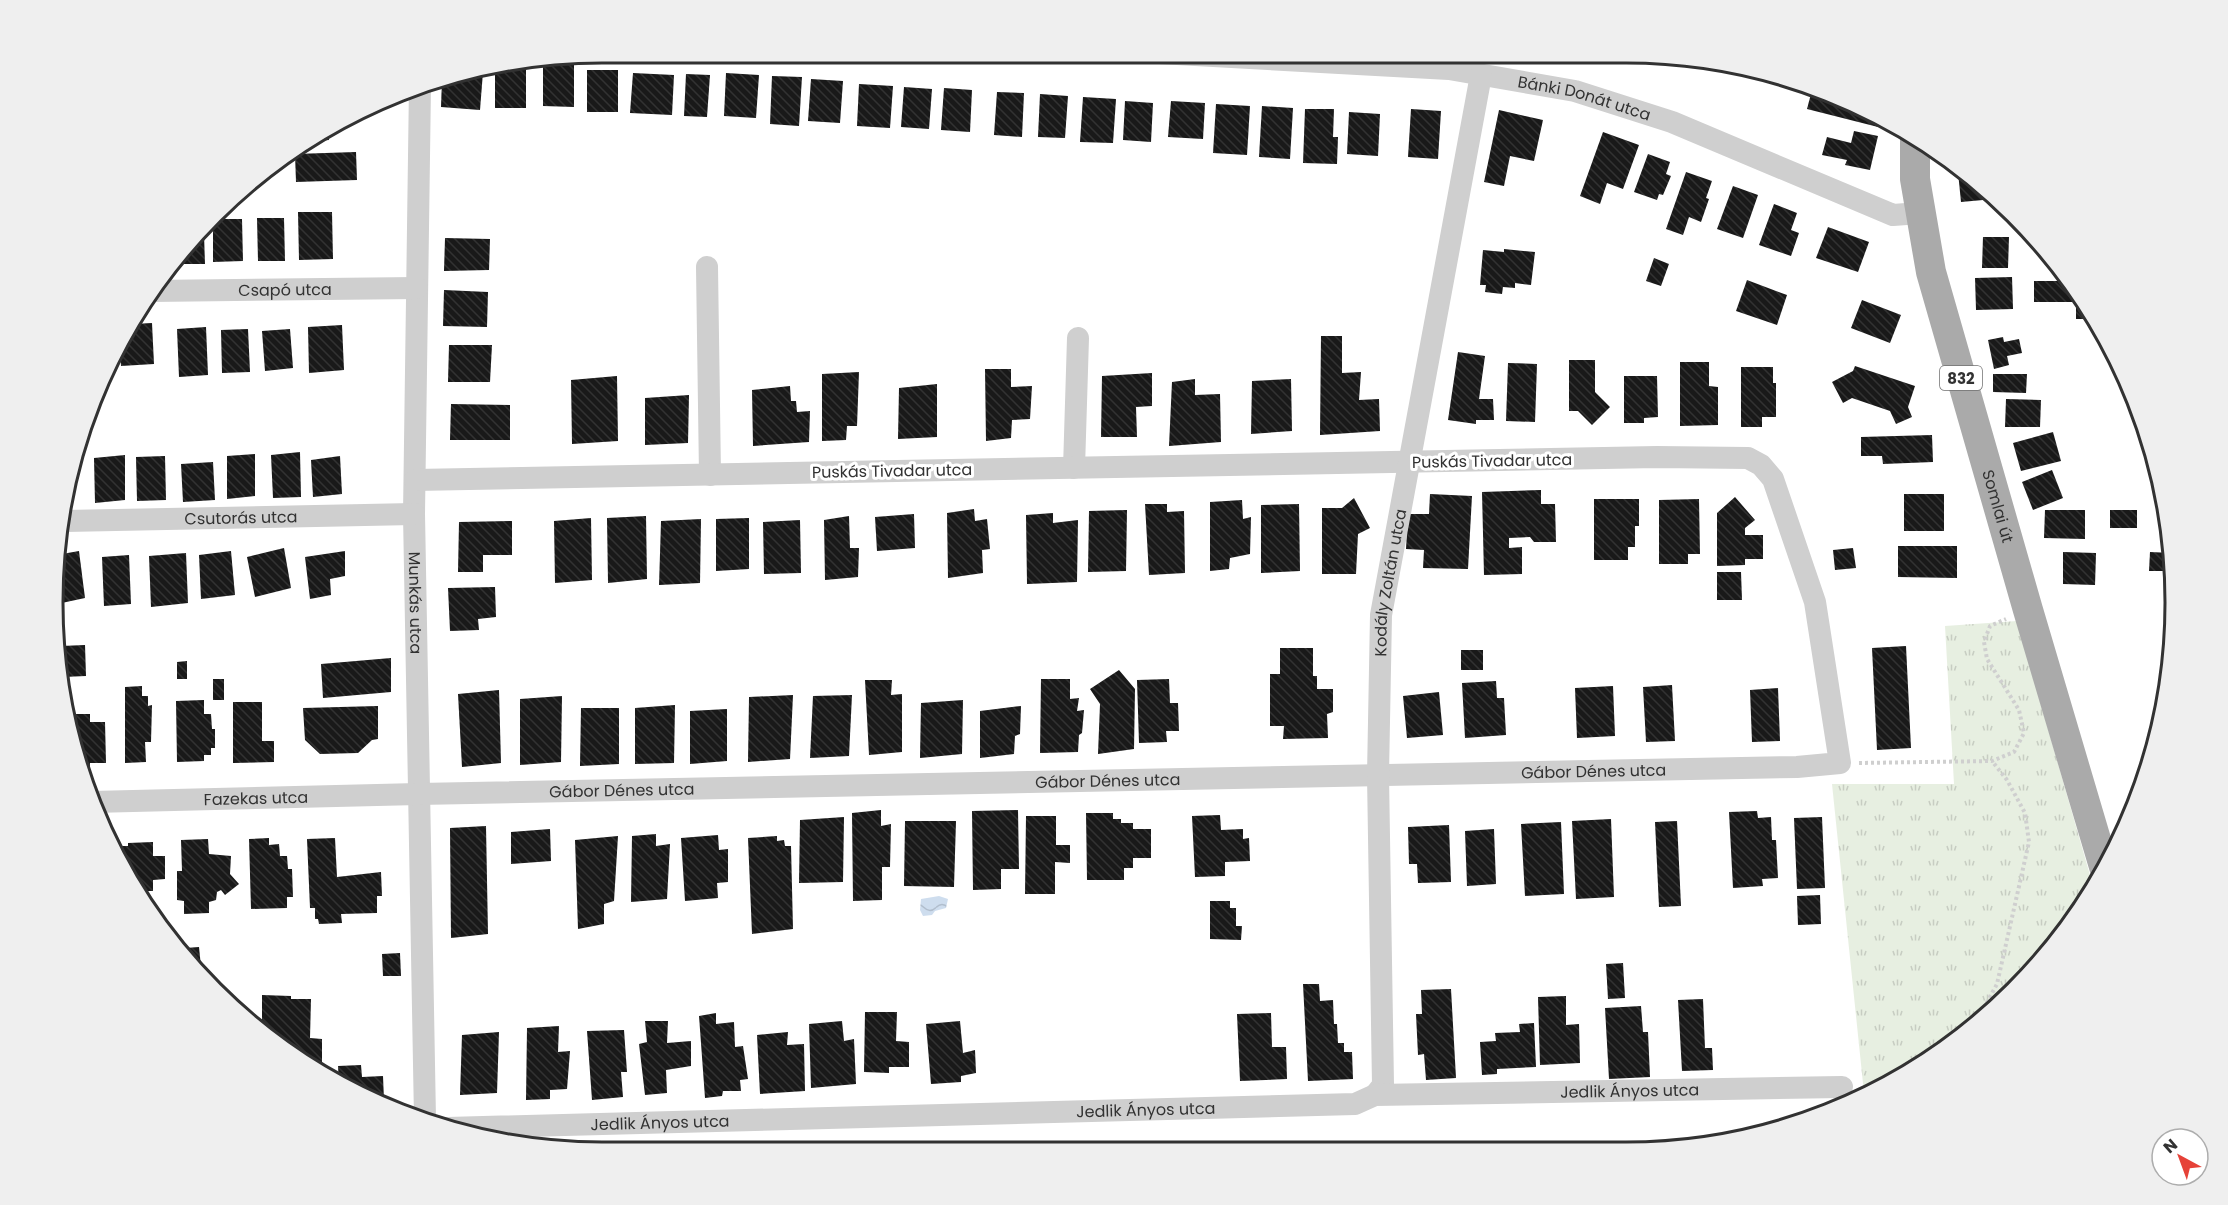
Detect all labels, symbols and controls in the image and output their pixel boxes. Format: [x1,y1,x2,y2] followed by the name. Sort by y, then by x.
[1516,70,1654,126] street label: Bánki Donát utca
[238,277,332,302] street label: Csapó utca
[1940,366,1982,390] road number: 832
[1412,448,1572,474] street label: Puskás Tivadar utca
[812,458,972,484] street label: Puskás Tivadar utca
[1977,467,2020,546] street label: Somlai út
[184,505,298,530] street label: Csutorás utca
[1369,507,1412,657] street label: Kodály Zoltán utca
[403,551,428,654] street label: Munkás utca
[1521,758,1667,784] street label: Gábor Dénes utca
[1035,768,1181,793] street label: Gábor Dénes utca
[549,777,695,803] street label: Gábor Dénes utca
[203,785,308,811] street label: Fazekas utca
[1560,1078,1700,1103] street label: Jedlik Ányos utca
[1076,1096,1216,1123] street label: Jedlik Ányos utca
[590,1109,730,1136] street label: Jedlik Ányos utca
[2150,1127,2210,1187] north arrow
[2158,1133,2183,1159] text: N

